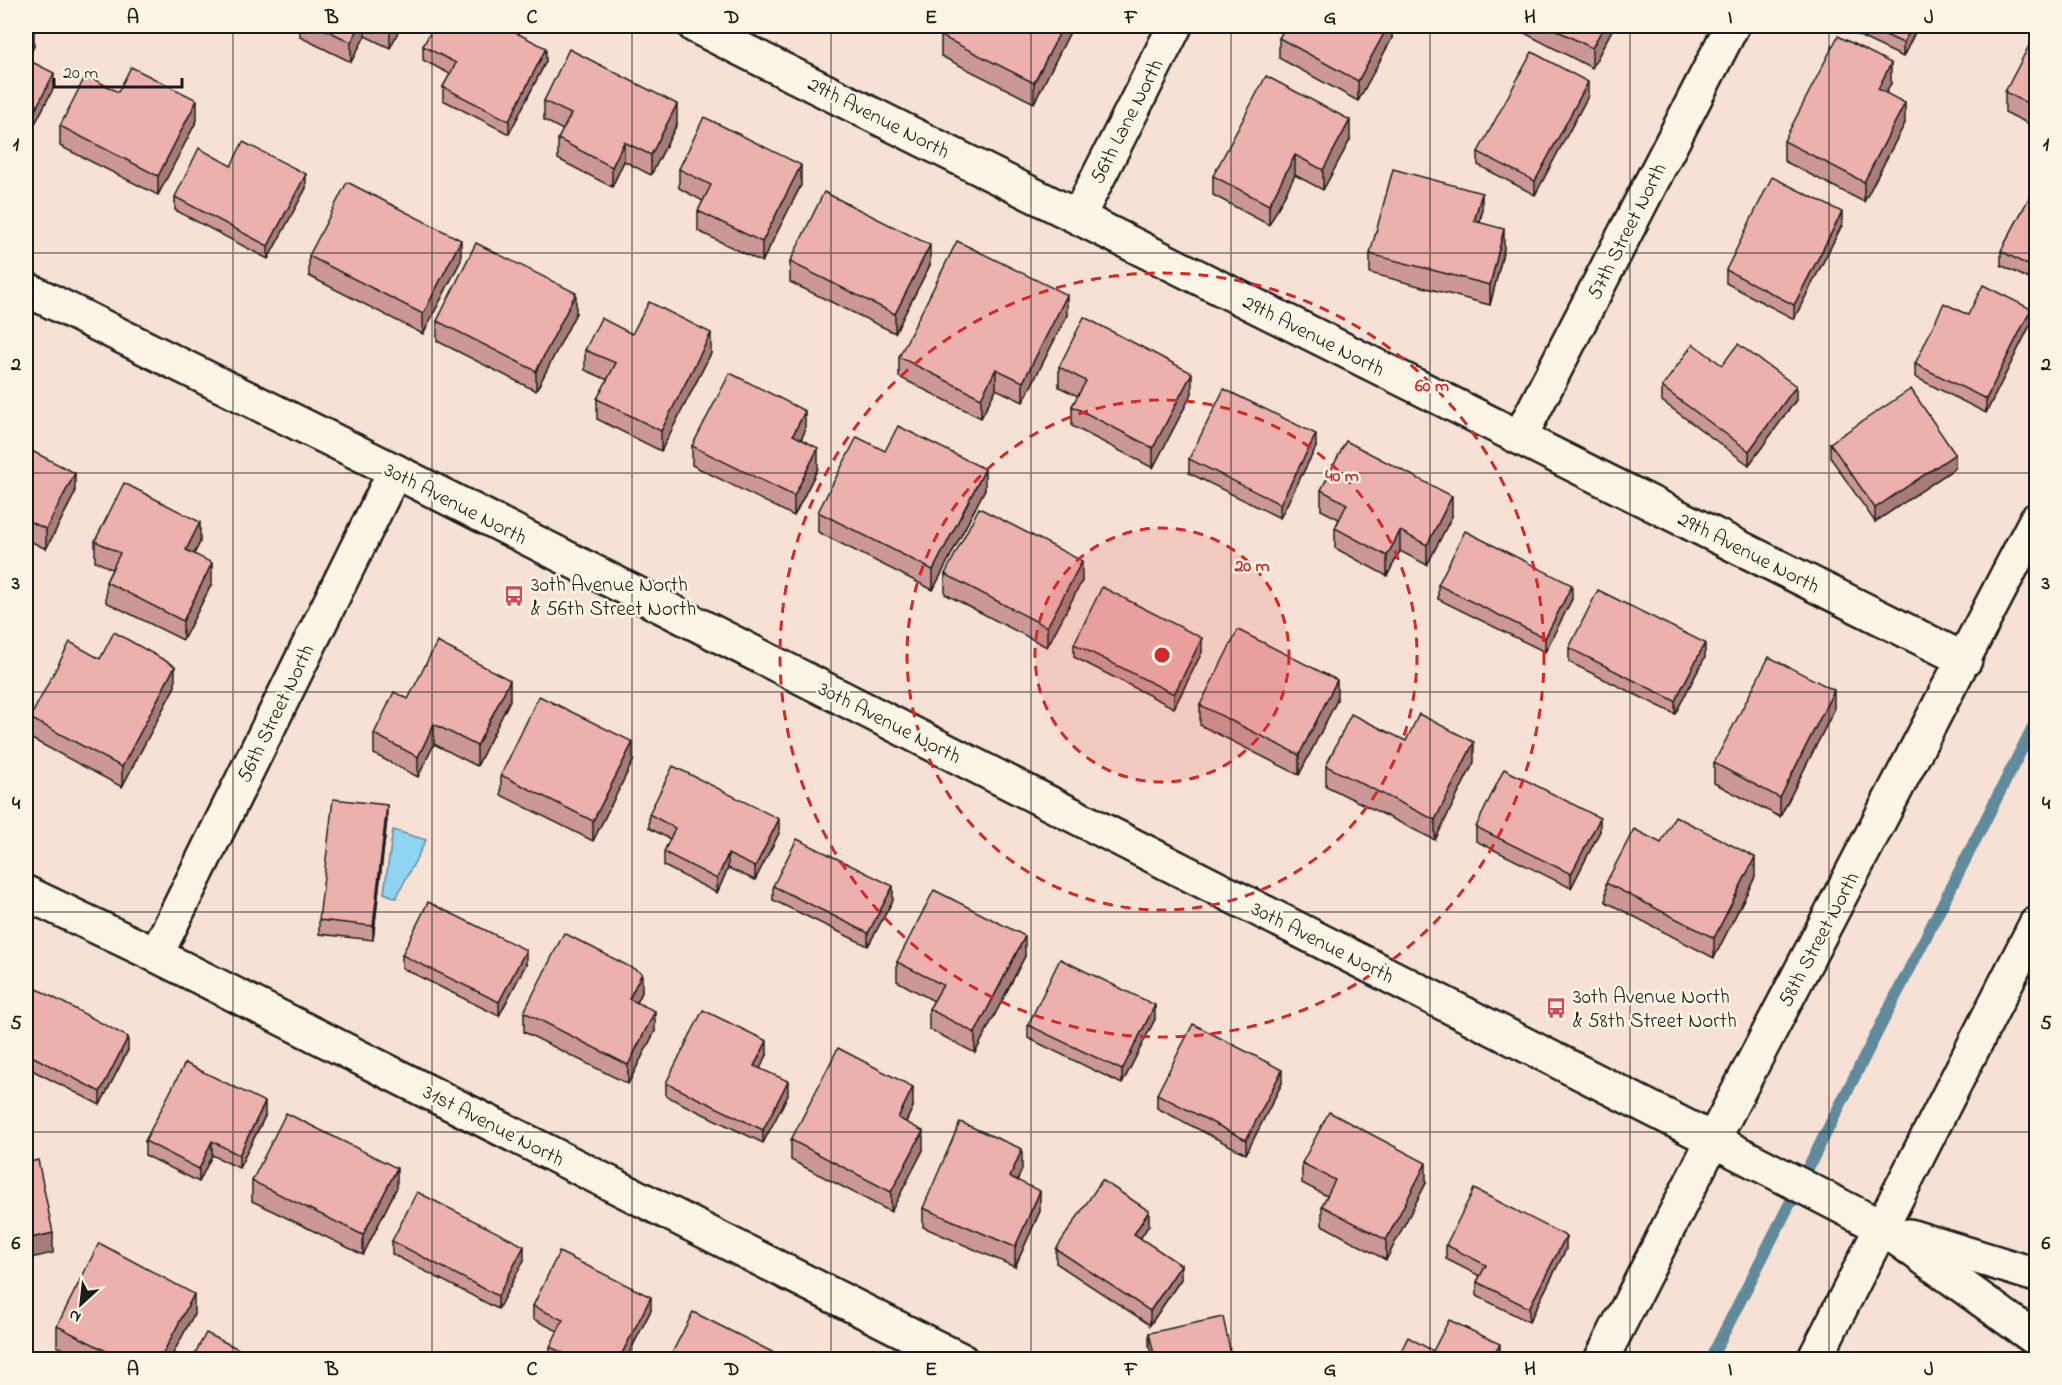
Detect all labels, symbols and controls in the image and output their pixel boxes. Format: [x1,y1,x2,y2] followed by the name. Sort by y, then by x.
[127,4,139,33] text: A
[324,4,339,33] text: B
[527,4,538,33] text: C
[724,4,739,33] text: D
[925,4,937,33] text: E
[1124,4,1138,33] text: F
[1324,4,1337,33] text: G
[1524,4,1536,33] text: H
[1728,4,1733,33] text: I
[1924,4,1934,33] text: J
[54,51,182,89] scale bar
[1083,54,1172,189] street label: 56th Lane North
[63,61,98,87] text: 20 m
[802,70,954,167] street label: 29th Avenue North
[13,131,20,160] text: 1
[2043,131,2050,160] text: 1
[1580,158,1675,305] street label: 57th Street North
[1237,288,1389,385] street label: 29th Avenue North
[10,351,21,380] text: 2
[2040,351,2051,380] text: 2
[1415,374,1449,400] text: 60 m
[378,456,532,554] street label: 30th Avenue North
[1325,464,1359,490] text: 40 m
[1672,505,1824,602] street label: 29th Avenue North
[1233,554,1270,580] text: 20 m
[11,570,20,599] text: 3
[2041,570,2050,599] text: 3
[531,571,696,625] place label: 30th Avenue North & 56th Street North
[502,584,526,608] bus stop icon: 30th Avenue North & 56th Street North
[230,640,323,788] street label: 56th Street North
[1152,645,1172,665] centre of rings
[812,675,966,773] street label: 30th Avenue North
[12,790,21,819] text: 4
[2042,790,2051,819] text: 4
[1772,867,1868,1013] street label: 58th Street North
[1245,895,1399,993] street label: 30th Avenue North
[1573,983,1737,1037] place label: 30th Avenue North & 58th Street North
[1544,996,1568,1020] bus stop icon: 30th Avenue North & 58th Street North
[10,1010,22,1039] text: 5
[2040,1010,2052,1039] text: 5
[417,1078,569,1175] street label: 31st Avenue North
[12,1230,21,1259] text: 6
[2042,1230,2051,1259] text: 6
[51,1274,111,1334] north arrow
[65,1302,85,1329] text: N
[127,1356,139,1385] text: A
[324,1356,339,1385] text: B
[527,1356,538,1385] text: C
[724,1356,739,1385] text: D
[925,1356,937,1385] text: E
[1124,1356,1138,1385] text: F
[1324,1356,1337,1385] text: G
[1524,1356,1536,1385] text: H
[1728,1356,1733,1385] text: I
[1924,1356,1934,1385] text: J

